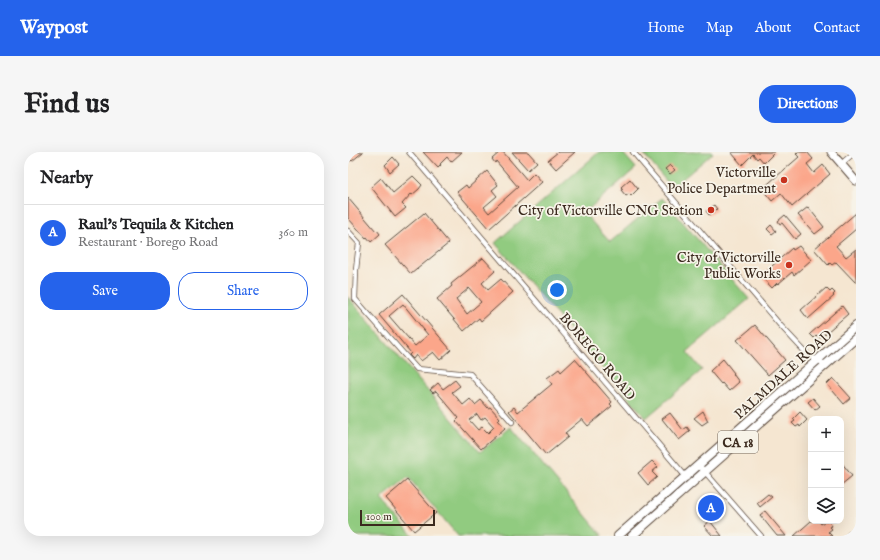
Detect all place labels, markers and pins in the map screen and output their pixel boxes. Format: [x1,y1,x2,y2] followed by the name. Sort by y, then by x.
[667,164,777,198] place label: Victorville Police Department
[779,175,789,185] marker: Victorville Police Department
[518,202,704,220] place label: City of Victorville CNG Station
[706,205,716,215] marker: City of Victorville CNG Station
[677,249,782,283] place label: City of Victorville Public Works
[784,260,794,270] marker: City of Victorville Public Works
[698,493,724,523] pin: A

